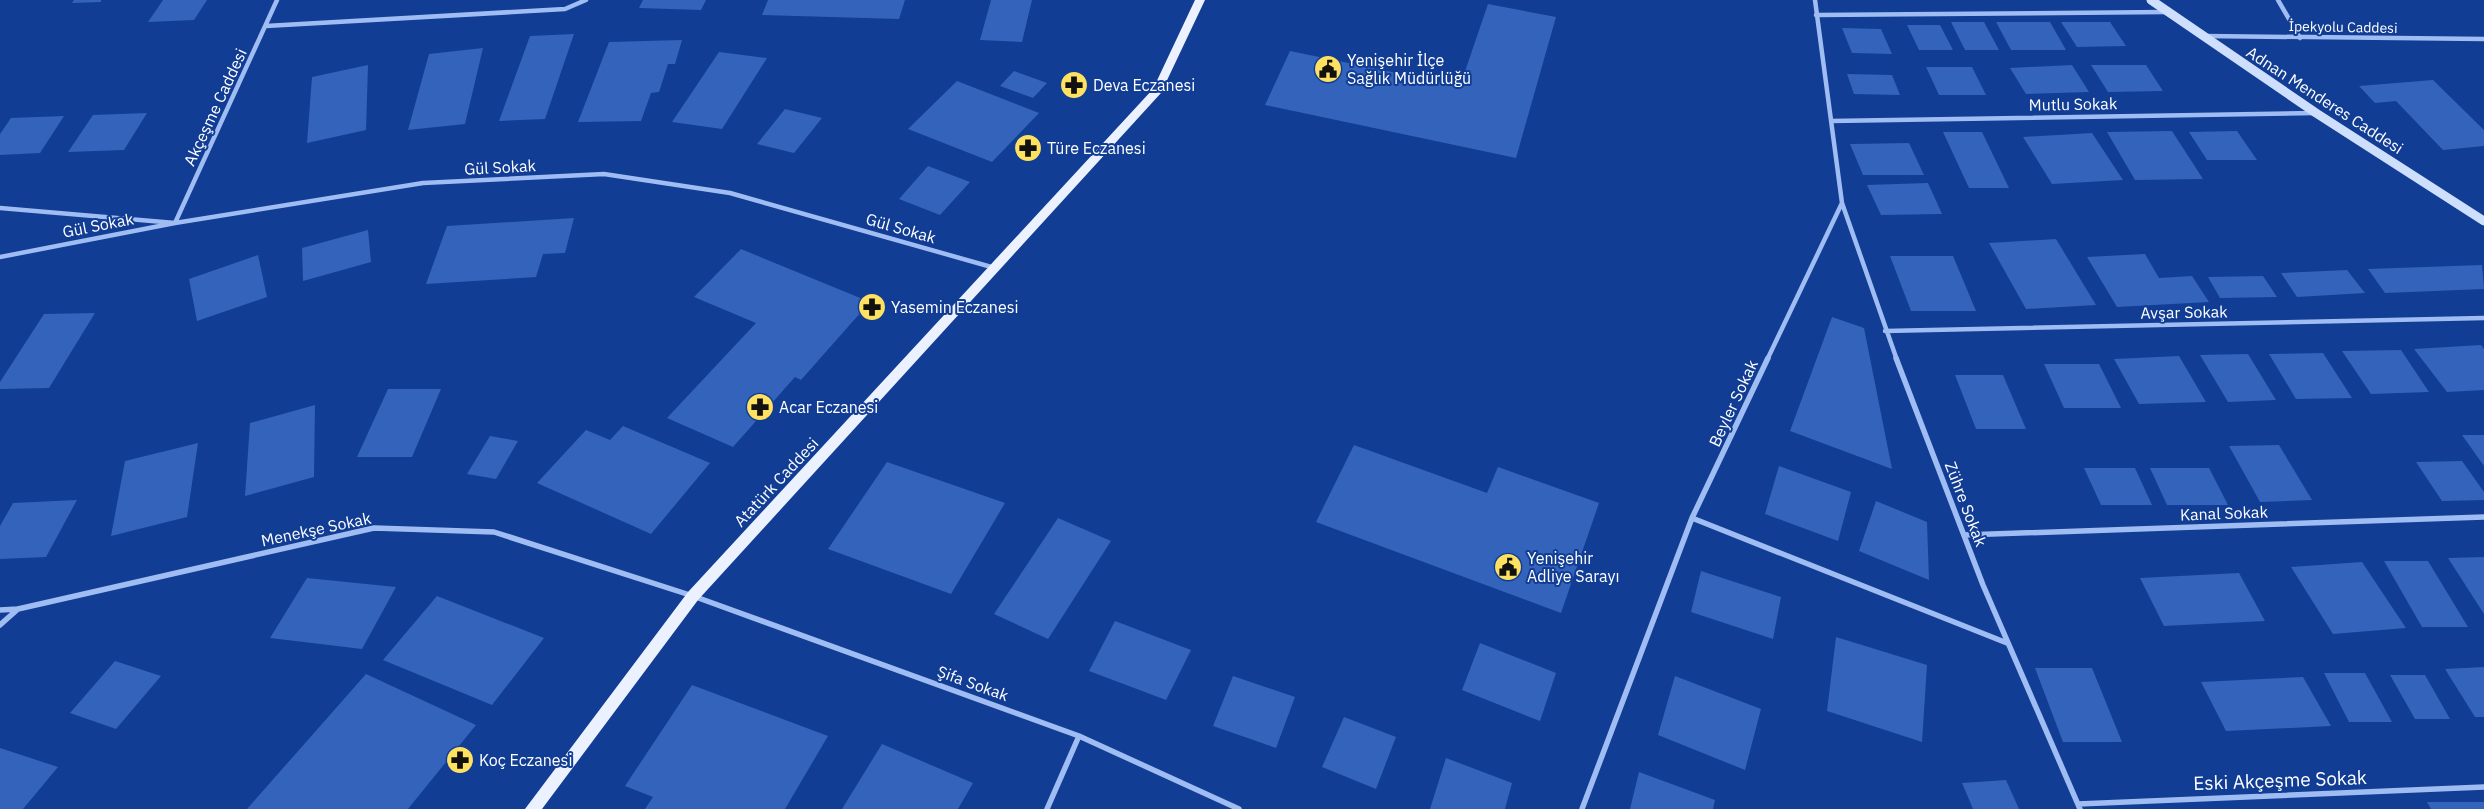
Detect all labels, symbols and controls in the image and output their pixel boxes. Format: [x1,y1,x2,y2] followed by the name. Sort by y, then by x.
[2288,17,2398,37] street label: İpekyolu Caddesi
[2243,42,2407,158] street label: Adnan Menderes Caddesi
[179,45,251,169] street label: Akçeşme Caddesi
[1347,50,1471,88] place label: Yenişehir İlçe Sağlık Müdürlüğü
[1313,54,1343,84] public building icon: Yenişehir İlçe Sağlık Müdürlüğü
[1059,70,1089,100] pharmacy icon: Deva Eczanesi
[1093,75,1195,95] place label: Deva Eczanesi
[2029,93,2118,115] street label: Mutlu Sokak
[1013,133,1043,163] pharmacy icon: Türe Eczanesi
[1047,138,1146,158] place label: Türe Eczanesi
[464,155,537,179] street label: Gül Sokak
[61,208,136,242] street label: Gül Sokak
[864,208,939,248] street label: Gül Sokak
[857,292,887,322] pharmacy icon: Yasemin Eczanesi
[891,297,1019,317] place label: Yasemin Eczanesi
[2140,301,2228,323] street label: Avşar Sokak
[1704,356,1762,450] street label: Beyler Sokak
[745,392,775,422] pharmacy icon: Acar Eczanesi
[779,397,878,417] place label: Acar Eczanesi
[730,433,822,531] street label: Atatürk Caddesi
[1941,459,1992,550] street label: Zühre Sokak
[2180,501,2269,525] street label: Kanal Sokak
[259,507,373,550] street label: Menekşe Sokak
[1527,548,1619,586] place label: Yenişehir Adliye Sarayı
[1493,552,1523,582] public building icon: Yenişehir Adliye Sarayı
[935,661,1012,705] street label: Şifa Sokak
[445,745,475,775] pharmacy icon: Koç Eczanesi
[479,750,572,770] place label: Koç Eczanesi
[2193,765,2367,795] street label: Eski Akçeşme Sokak

